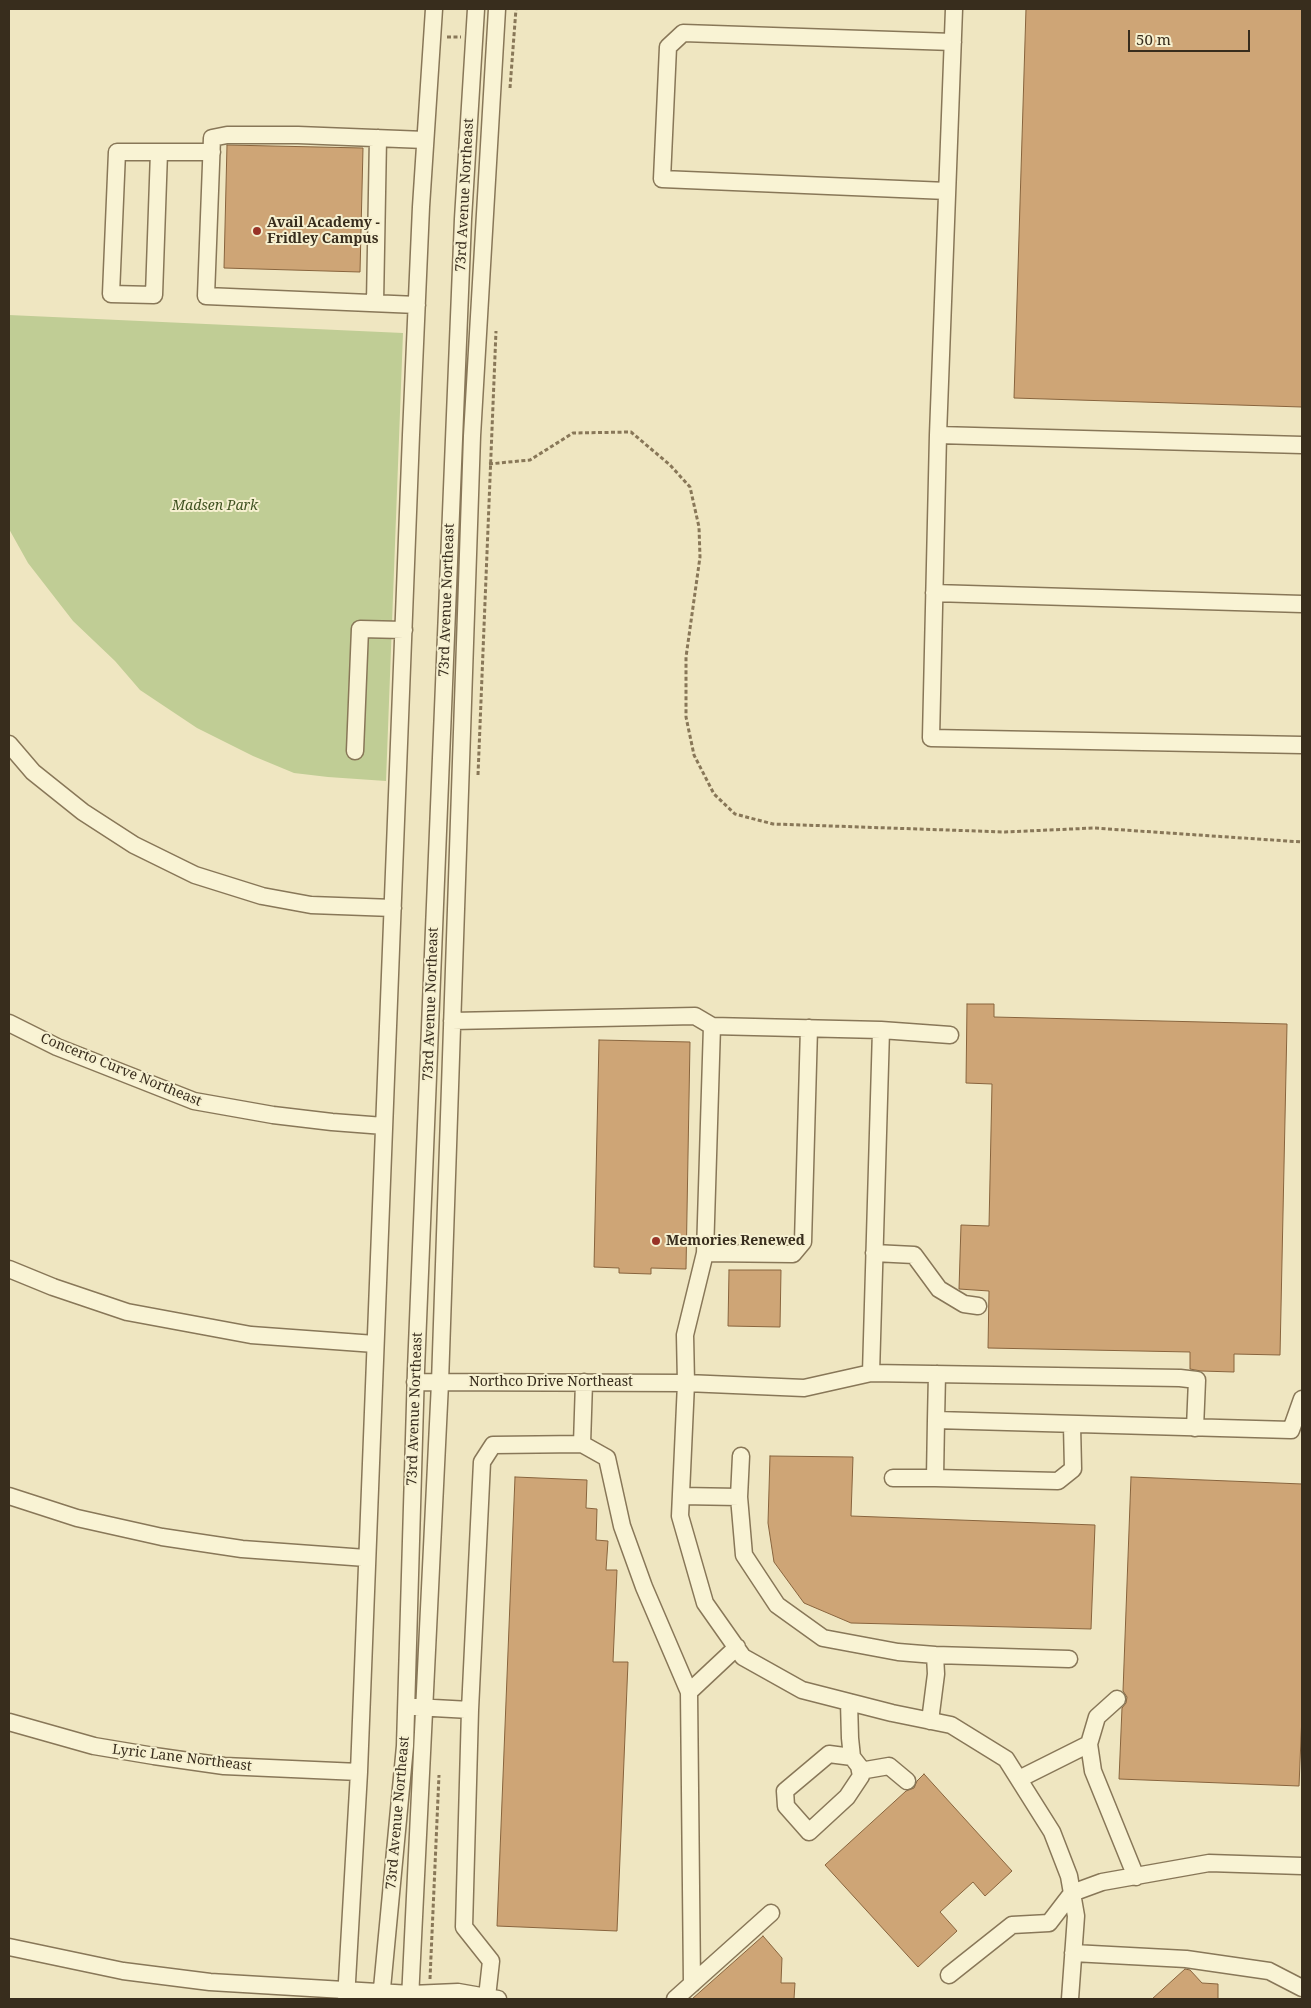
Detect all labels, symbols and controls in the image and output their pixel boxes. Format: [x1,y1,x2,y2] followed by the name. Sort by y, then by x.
[1131,20,1254,52] scale bar
[1136,29,1171,49] text: 50 m
[453,118,477,272] street label: 73rd Avenue Northeast
[267,215,380,248] place label: Avail Academy - Fridley Campus
[251,225,263,237] marker: Avail Academy - Fridley Campus
[172,498,258,514] park label: Madsen Park
[436,523,458,677] street label: 73rd Avenue Northeast
[420,927,442,1081] street label: 73rd Avenue Northeast
[38,1030,204,1110] street label: Concerto Curve Northeast
[666,1233,805,1249] place label: Memories Renewed
[650,1235,662,1247] marker: Memories Renewed
[404,1332,426,1486] street label: 73rd Avenue Northeast
[469,1374,633,1390] street label: Northco Drive Northeast
[383,1736,413,1890] street label: 73rd Avenue Northeast
[111,1741,253,1775] street label: Lyric Lane Northeast

